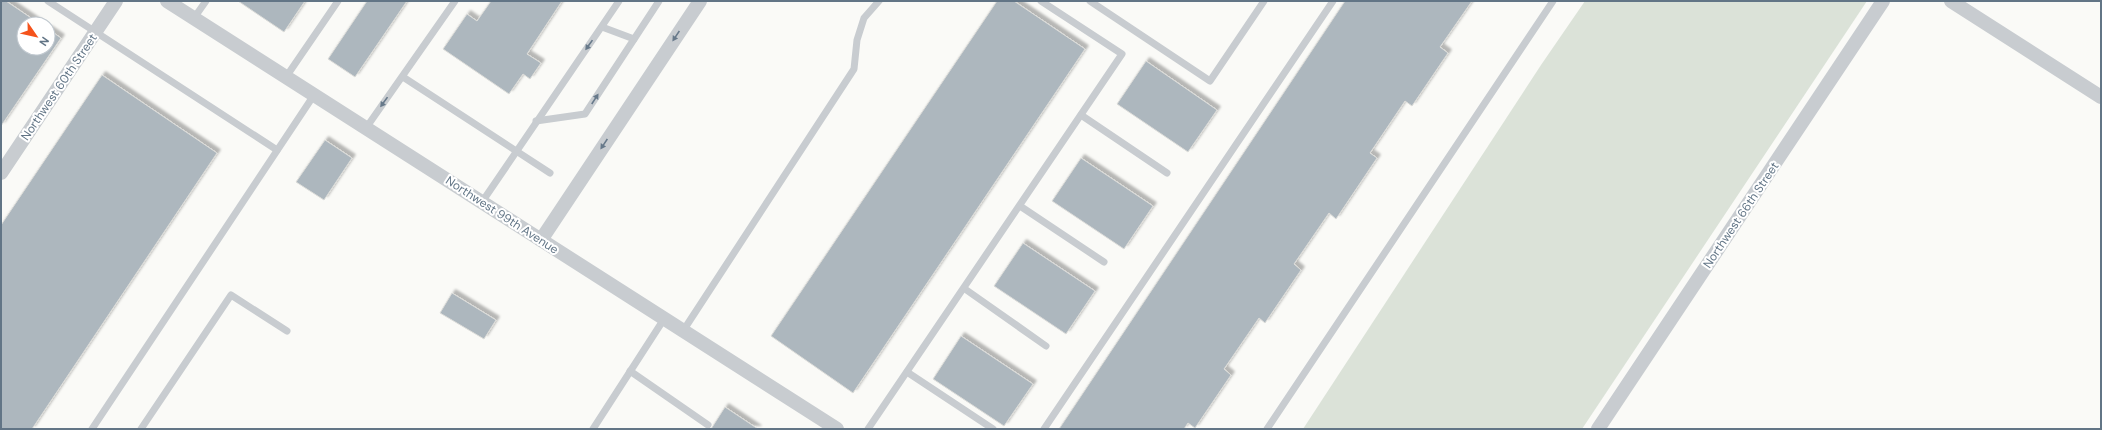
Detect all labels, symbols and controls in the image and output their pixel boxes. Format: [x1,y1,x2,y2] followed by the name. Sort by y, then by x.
[16,16,56,56] north arrow
[18,31,100,143] street label: Northwest 60th Street
[672,31,680,41] one-way arrow
[585,40,593,50] one-way arrow
[591,93,598,104] one-way arrow
[381,97,389,107] one-way arrow
[600,139,608,149] one-way arrow
[1699,159,1783,271] street label: Northwest 66th Street
[443,172,562,258] street label: Northwest 99th Avenue

